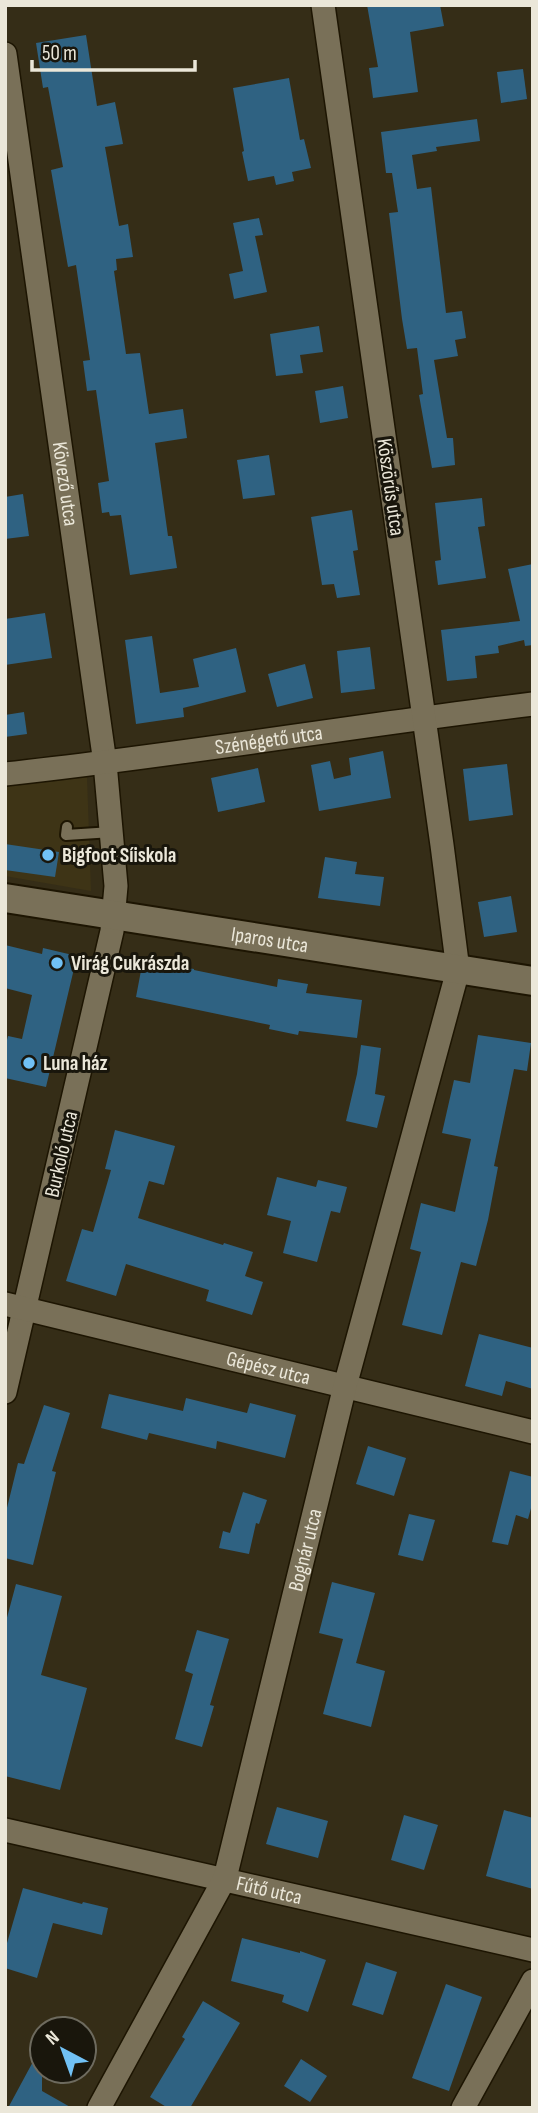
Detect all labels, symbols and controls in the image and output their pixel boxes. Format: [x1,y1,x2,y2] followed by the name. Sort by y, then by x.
[32,28,194,72] scale bar
[42,41,77,66] text: 50 m
[371,437,410,537] street label: Köszörűs utca
[47,440,83,527] street label: Kövező utca
[213,720,324,760] street label: Szénégető utca
[62,843,176,868] place label: Bigfoot Síiskola
[40,847,56,863] marker: Bigfoot Síiskola
[229,922,310,958] street label: Iparos utca
[71,951,189,976] place label: Virág Cukrászda
[49,955,65,971] marker: Virág Cukrászda
[43,1051,108,1076] place label: Luna ház
[21,1055,37,1071] marker: Luna ház
[39,1109,84,1200] street label: Burkoló utca
[224,1346,313,1391] street label: Gépész utca
[283,1506,328,1594] street label: Bognár utca
[234,1871,304,1910] street label: Fűtő utca
[28,2015,98,2085] north arrow
[41,2026,64,2050] text: N

